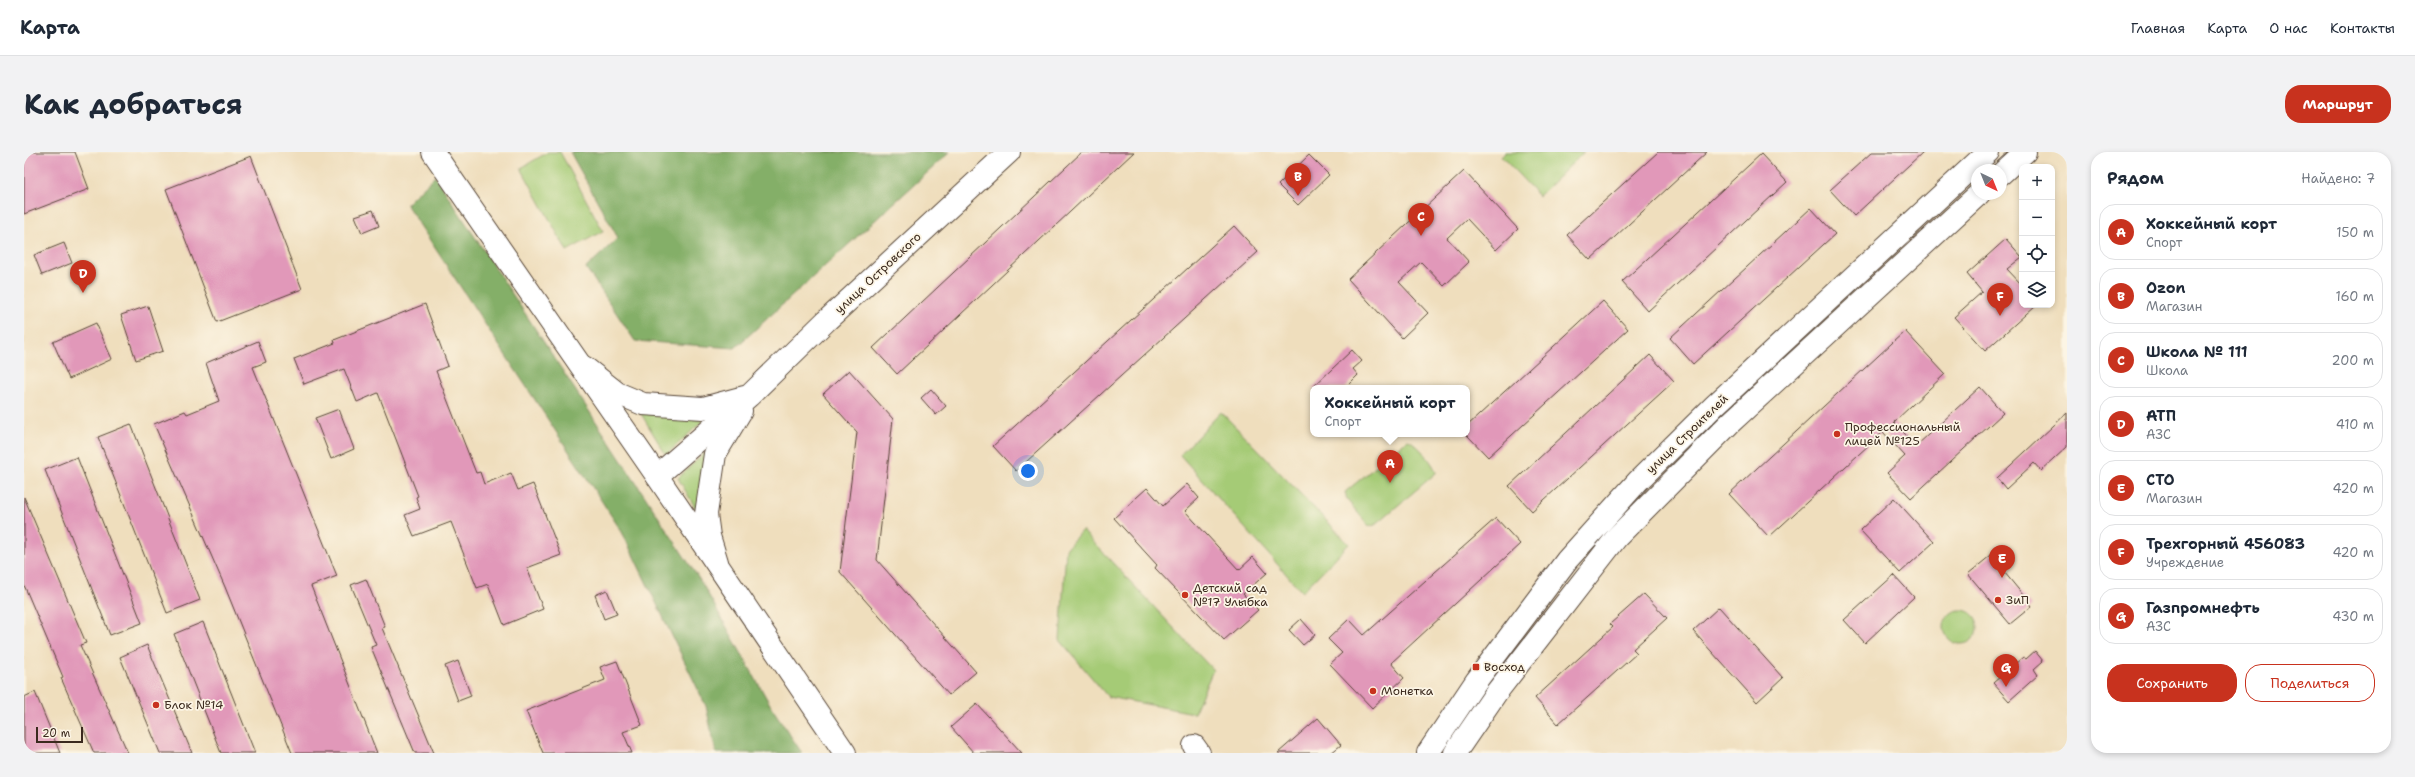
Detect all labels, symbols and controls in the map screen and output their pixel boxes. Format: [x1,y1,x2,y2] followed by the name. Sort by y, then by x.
[20,15,80,40] text: Карта
[2131,19,2185,37] text: Главная
[2207,19,2247,37] text: Карта
[2269,19,2308,37] text: О нас
[2330,19,2395,37] text: Контакты
[24,85,243,123] text: Как добраться
[2285,85,2391,123] button: Маршрут
[1285,163,1311,196] pin: B
[1971,164,2007,200] north arrow
[2019,164,2055,308] map controls
[2019,164,2055,200] button: +
[2107,167,2164,189] text: Рядом
[2301,170,2375,187] text: Найдено: 7
[2019,200,2055,236] button: −
[1408,203,1434,236] pin: C
[2146,214,2277,234] text: Хоккейный корт
[2116,224,2126,241] text: A
[2336,224,2374,241] text: 150 m
[831,229,925,317] street label: улица Островского
[2146,234,2182,251] text: Спорт
[2019,236,2055,272] button: locate
[70,260,96,293] pin: D
[2019,272,2055,308] button: layers
[2146,278,2186,298] text: Ozon
[1987,283,2013,316] pin: F
[2117,288,2125,305] text: B
[2336,288,2374,305] text: 160 m
[2146,298,2202,315] text: Магазин
[2146,342,2248,362] text: Школа № 111
[2117,352,2125,369] text: C
[2332,352,2374,369] text: 200 m
[2146,362,2188,379] text: Школа
[1310,385,1470,437] popup
[1643,391,1731,477] street label: улица Строителей
[1325,393,1455,413] text: Хоккейный корт
[2146,406,2176,426] text: АТП
[1325,413,1361,430] text: Спорт
[2116,416,2126,433] text: D
[2336,416,2374,433] text: 410 m
[1845,419,1961,449] place label: Профессиональный лицей №125
[2146,426,2171,443] text: АЗС
[1832,429,1842,439] marker: Профессиональный лицей №125
[1377,450,1403,483] pin: A
[1018,461,1038,481] your location
[2146,470,2174,490] text: СТО
[2117,480,2125,497] text: E
[2332,480,2374,497] text: 420 m
[2146,490,2202,507] text: Магазин
[2146,534,2305,554] text: Трехгорный 456083
[2117,544,2125,561] text: F
[2332,544,2374,561] text: 420 m
[1989,545,2015,578] pin: E
[2146,554,2224,571] text: Учреждение
[1193,580,1268,610] place label: Детский сад №17 Улыбка
[1180,590,1190,600] marker: Детский сад №17 Улыбка
[2006,592,2029,608] place label: ЗиП
[1993,595,2003,605] marker: ЗиП
[2146,598,2260,618] text: Газпромнефть
[2116,608,2126,625] text: G
[2332,608,2374,625] text: 430 m
[2146,618,2171,635] text: АЗС
[1993,654,2019,687] pin: G
[1484,659,1525,675] place label: Восход
[1471,662,1481,672] marker: Восход
[2107,664,2237,702] button: Сохранить
[2245,664,2375,702] button: Поделиться
[1381,683,1434,699] place label: Монетка
[1368,686,1378,696] marker: Монетка
[164,697,223,713] place label: Блок №14
[151,700,161,710] marker: Блок №14
[36,725,83,744] scale bar
[42,726,70,741] text: 20 m

